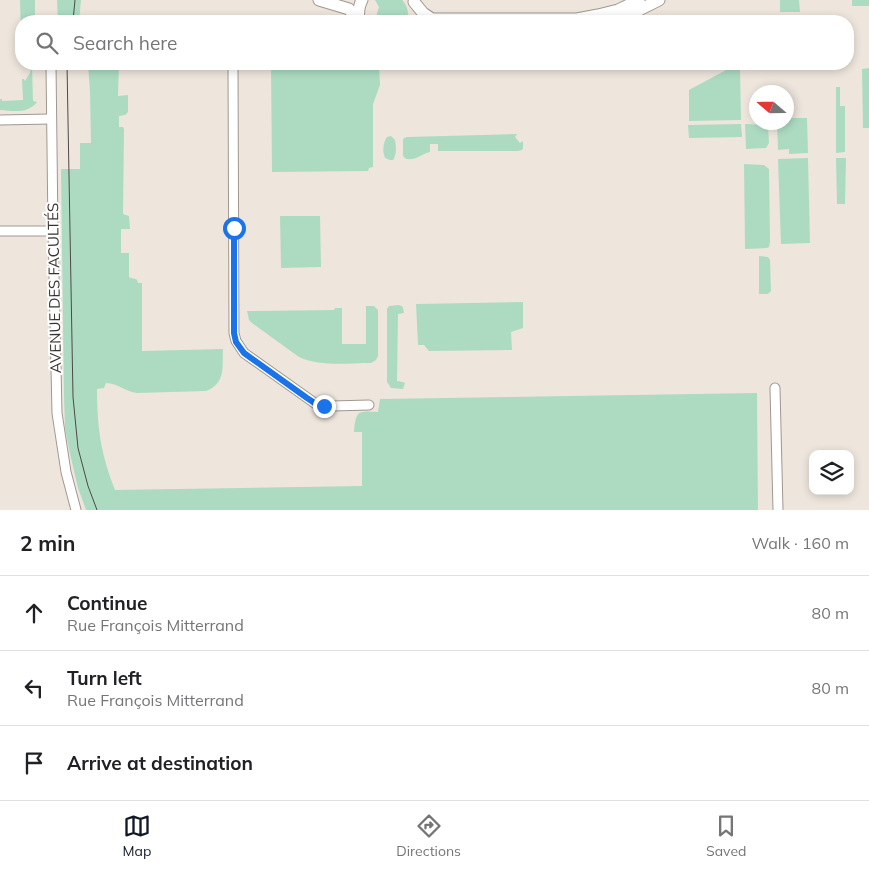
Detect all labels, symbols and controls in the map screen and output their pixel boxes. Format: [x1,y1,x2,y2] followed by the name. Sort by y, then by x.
[15,15,854,70] search box
[33,29,61,57] icon: search
[73,31,177,55] text: Search here
[749,85,794,130] north arrow
[43,203,65,373] street label: AVENUE DES FACULTÉS
[223,217,246,240] route start
[313,395,336,418] route end
[809,450,854,495] map controls
[809,450,854,495] button: layers
[20,530,75,556] text: 2 min
[751,533,849,553] text: Walk · 160 m
[67,591,147,615] text: Continue
[20,599,48,627] icon: ahead
[812,603,849,623] text: 80 m
[67,615,244,635] text: Rue François Mitterrand
[67,666,142,690] text: Turn left
[20,674,48,702] icon: left
[812,678,849,698] text: 80 m
[67,690,244,710] text: Rue François Mitterrand
[20,749,48,777] icon: arrive
[67,751,253,775] text: Arrive at destination
[123,812,151,860] tab: Map
[396,812,461,860] tab: Directions
[706,812,746,860] tab: Saved

